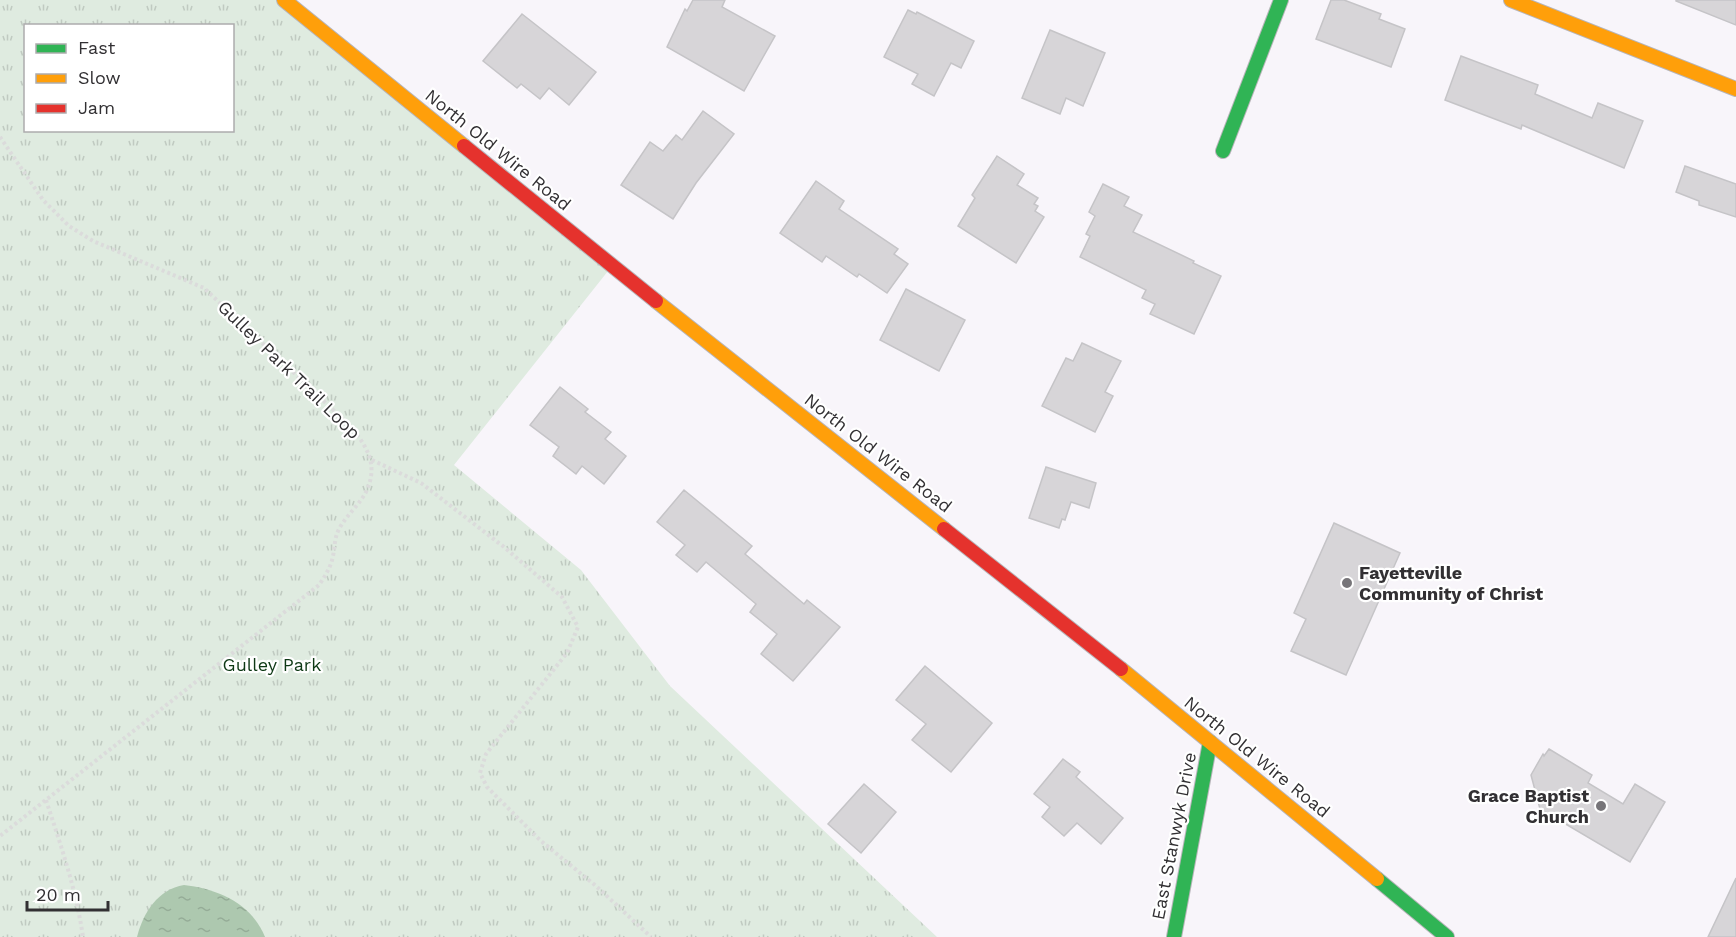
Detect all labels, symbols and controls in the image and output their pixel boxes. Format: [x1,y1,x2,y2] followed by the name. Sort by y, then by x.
[24,24,234,132] legend
[78,37,116,58] text: Fast
[78,67,121,88] text: Slow
[421,84,575,215] street label: North Old Wire Road
[78,97,115,118] text: Jam
[214,296,365,443] street label: Gulley Park Trail Loop
[801,389,956,517] street label: North Old Wire Road
[1359,562,1543,604] place label: Fayetteville Community of Christ
[1340,576,1354,590] marker: Fayetteville Community of Christ
[223,654,321,675] park label: Gulley Park
[1180,691,1334,822] street label: North Old Wire Road
[1147,750,1200,921] street label: East Stanwyk Drive
[1468,785,1589,827] place label: Grace Baptist Church
[1594,799,1608,813] marker: Grace Baptist Church
[27,874,108,912] scale bar
[36,884,81,905] text: 20 m

